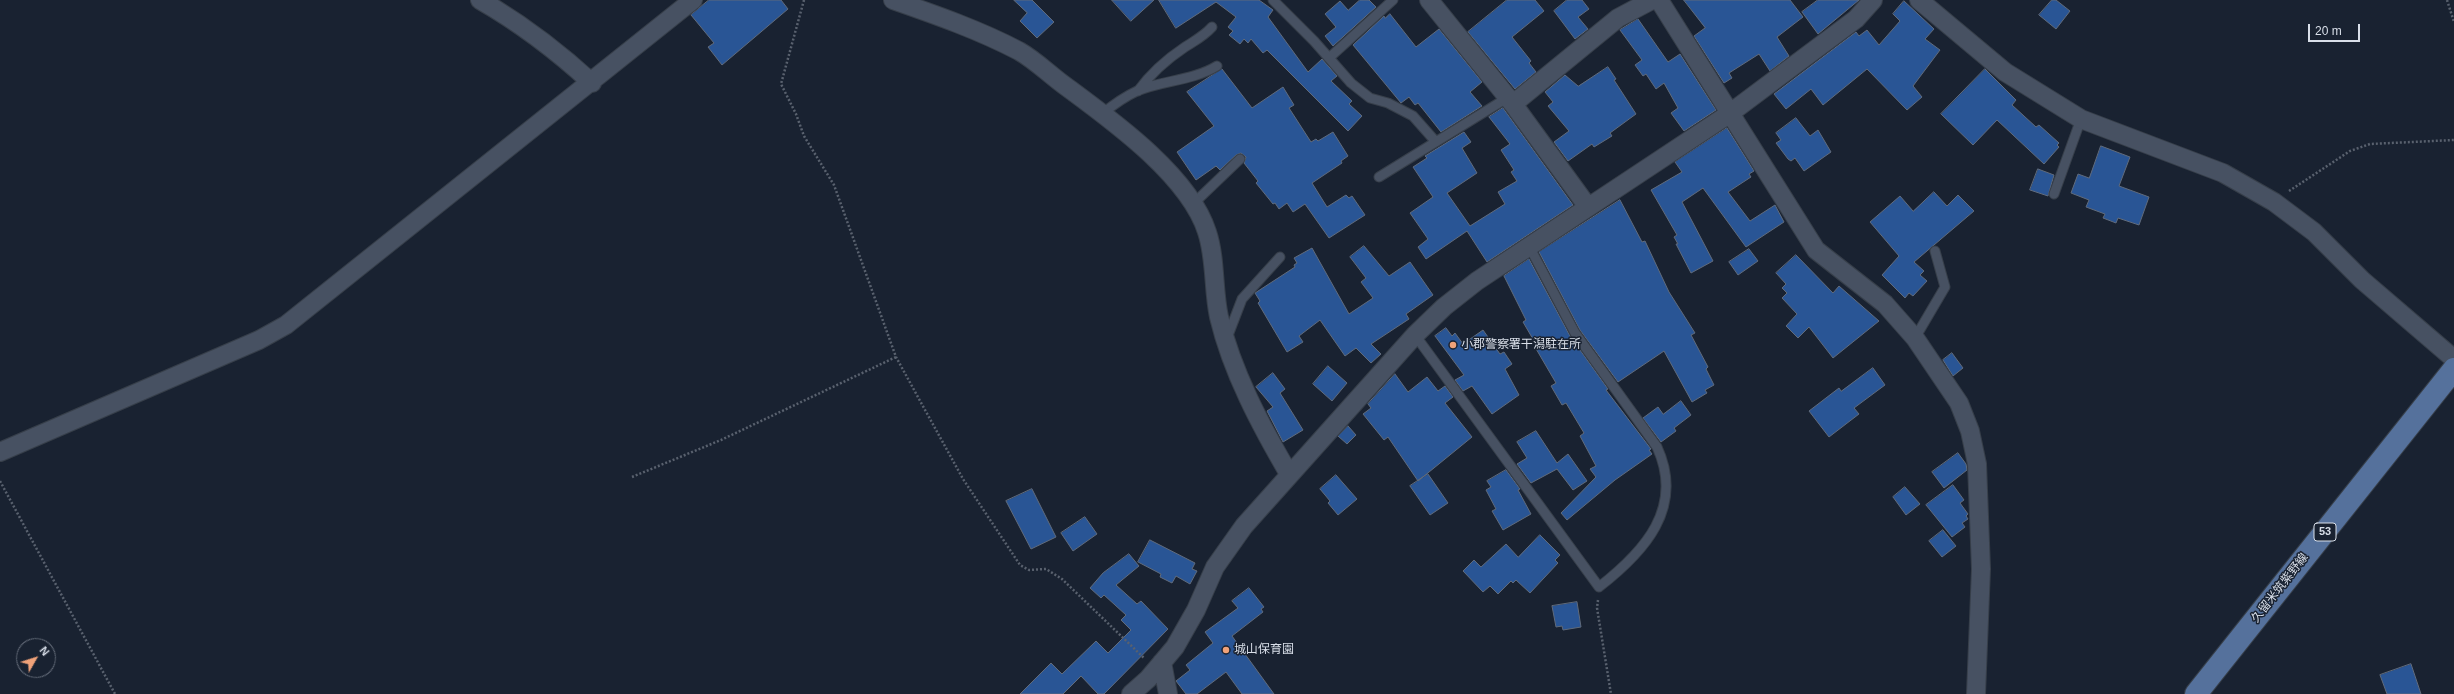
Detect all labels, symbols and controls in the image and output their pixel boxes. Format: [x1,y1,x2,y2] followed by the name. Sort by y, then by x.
[2310,16,2362,42] scale bar
[2315,24,2342,38] text: 20 m
[1461,338,1581,352] place label: 小郡警察署干潟駐在所
[1448,340,1458,350] marker: 小郡警察署干潟駐在所
[2314,523,2336,541] road number: 53
[2248,550,2312,626] street label: 久留米筑紫野線
[16,638,56,678] north arrow
[1234,643,1294,657] place label: 城山保育園
[37,644,52,658] text: N
[1221,645,1231,655] marker: 城山保育園

